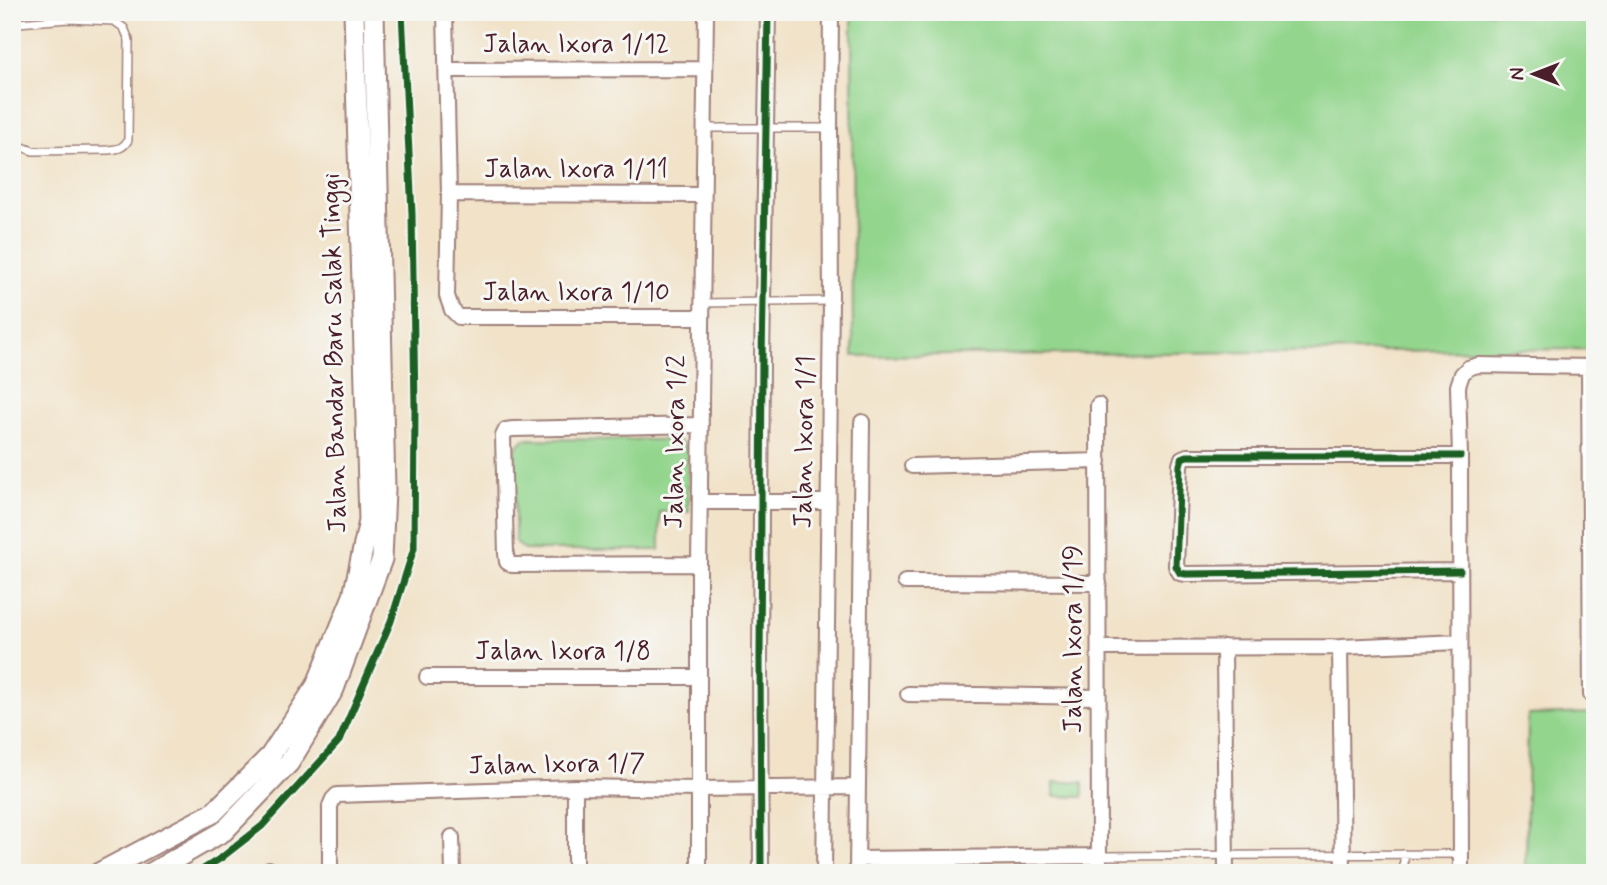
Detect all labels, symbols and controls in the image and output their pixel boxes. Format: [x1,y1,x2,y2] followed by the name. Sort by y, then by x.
[483,28,669,62] street label: Jalan Ixora 1/12
[1498,38,1568,108] north arrow
[1506,68,1531,80] text: N
[484,153,668,187] street label: Jalan Ixora 1/11
[315,173,357,533] street label: Jalan Bandar Baru Salak Tinggi
[482,276,670,310] street label: Jalan Ixora 1/10
[657,354,695,529] street label: Jalan Ixora 1/2
[786,355,824,529] street label: Jalan Ixora 1/1
[1057,545,1091,733] street label: Jalan Ixora 1/19
[475,635,651,669] street label: Jalan Ixora 1/8
[468,746,646,784] street label: Jalan Ixora 1/7

